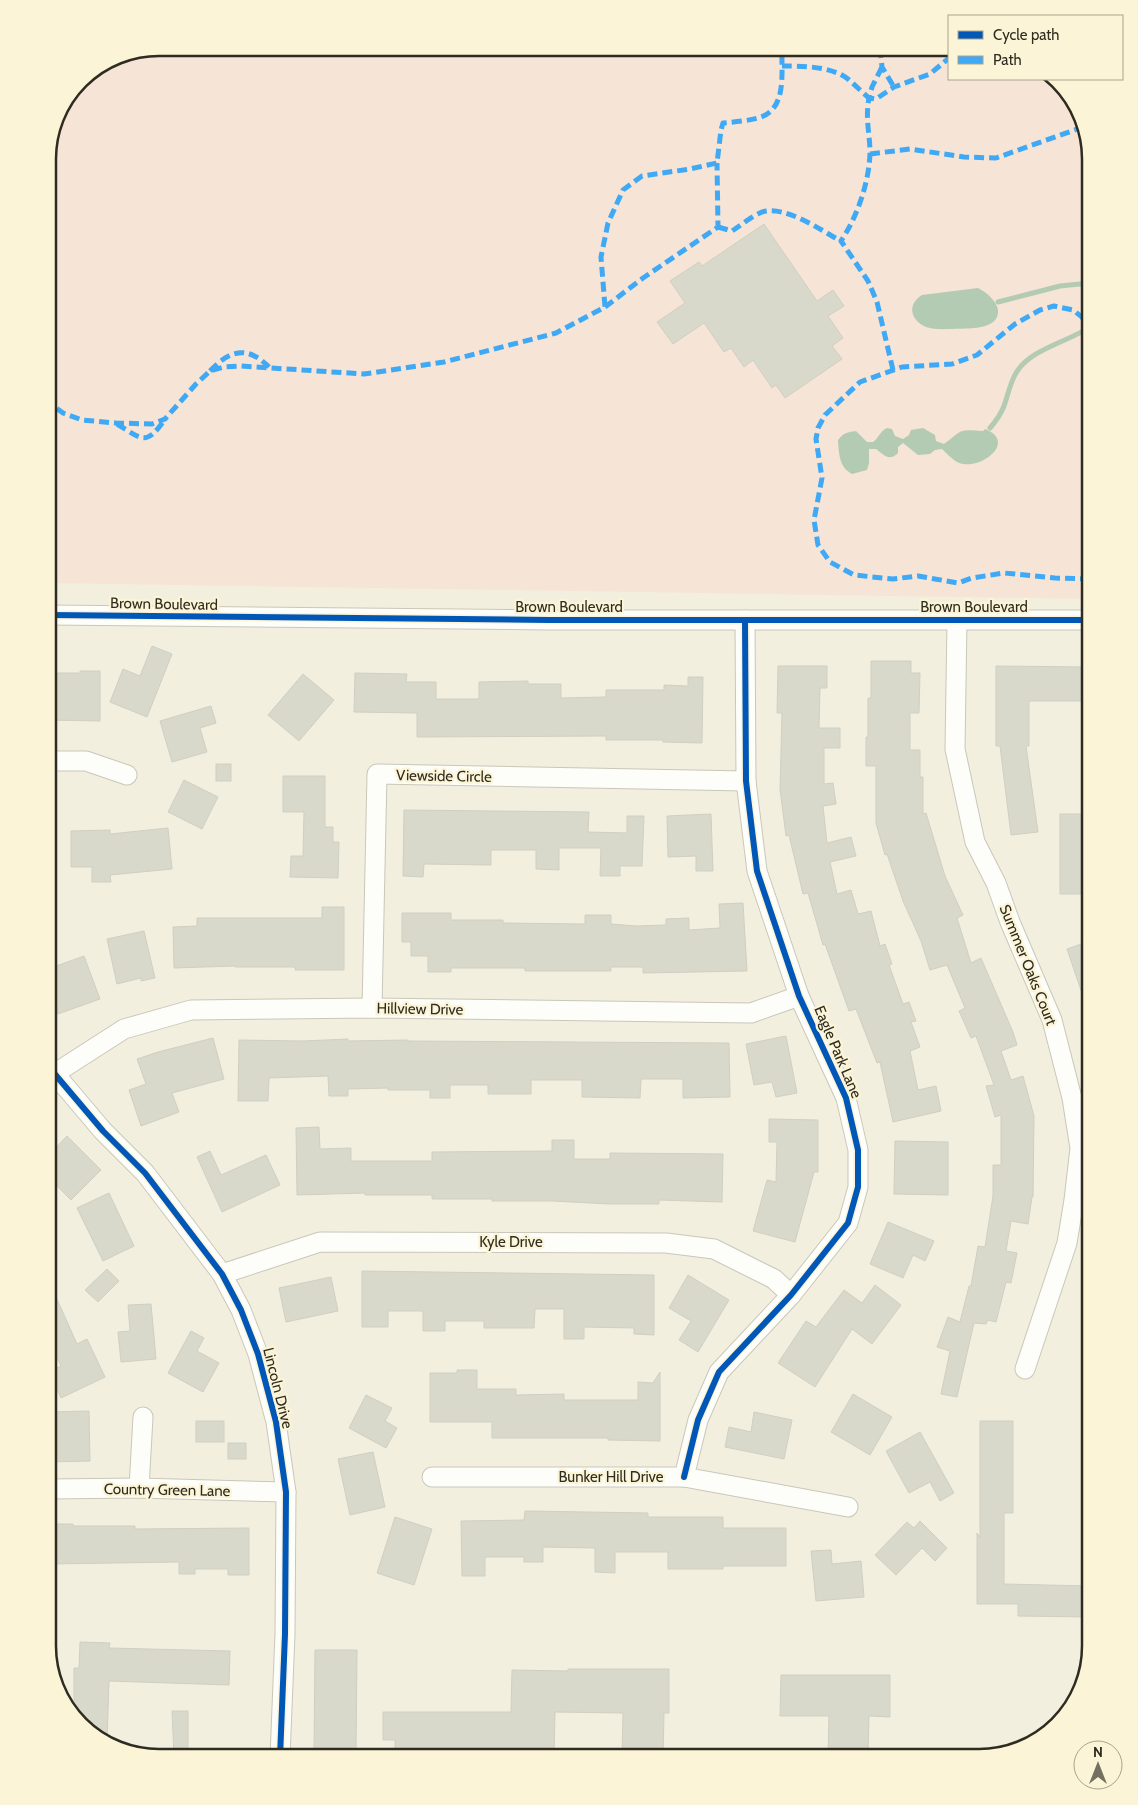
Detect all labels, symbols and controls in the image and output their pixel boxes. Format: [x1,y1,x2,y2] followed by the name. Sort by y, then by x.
[948,15,1123,80] legend
[993,26,1059,44] text: Cycle path
[993,51,1022,69] text: Path
[110,594,218,614] street label: Brown Boulevard
[515,598,623,616] street label: Brown Boulevard
[920,598,1028,616] street label: Brown Boulevard
[396,766,492,786] street label: Viewside Circle
[996,902,1060,1028] street label: Summer Oaks Court
[376,999,464,1019] street label: Hillview Drive
[810,1003,866,1101] street label: Eagle Park Lane
[479,1233,543,1251] street label: Kyle Drive
[259,1346,297,1431] street label: Lincoln Drive
[558,1468,664,1486] street label: Bunker Hill Drive
[104,1480,231,1500] street label: Country Green Lane
[1073,1740,1123,1790] north arrow
[1093,1743,1103,1761] text: N

